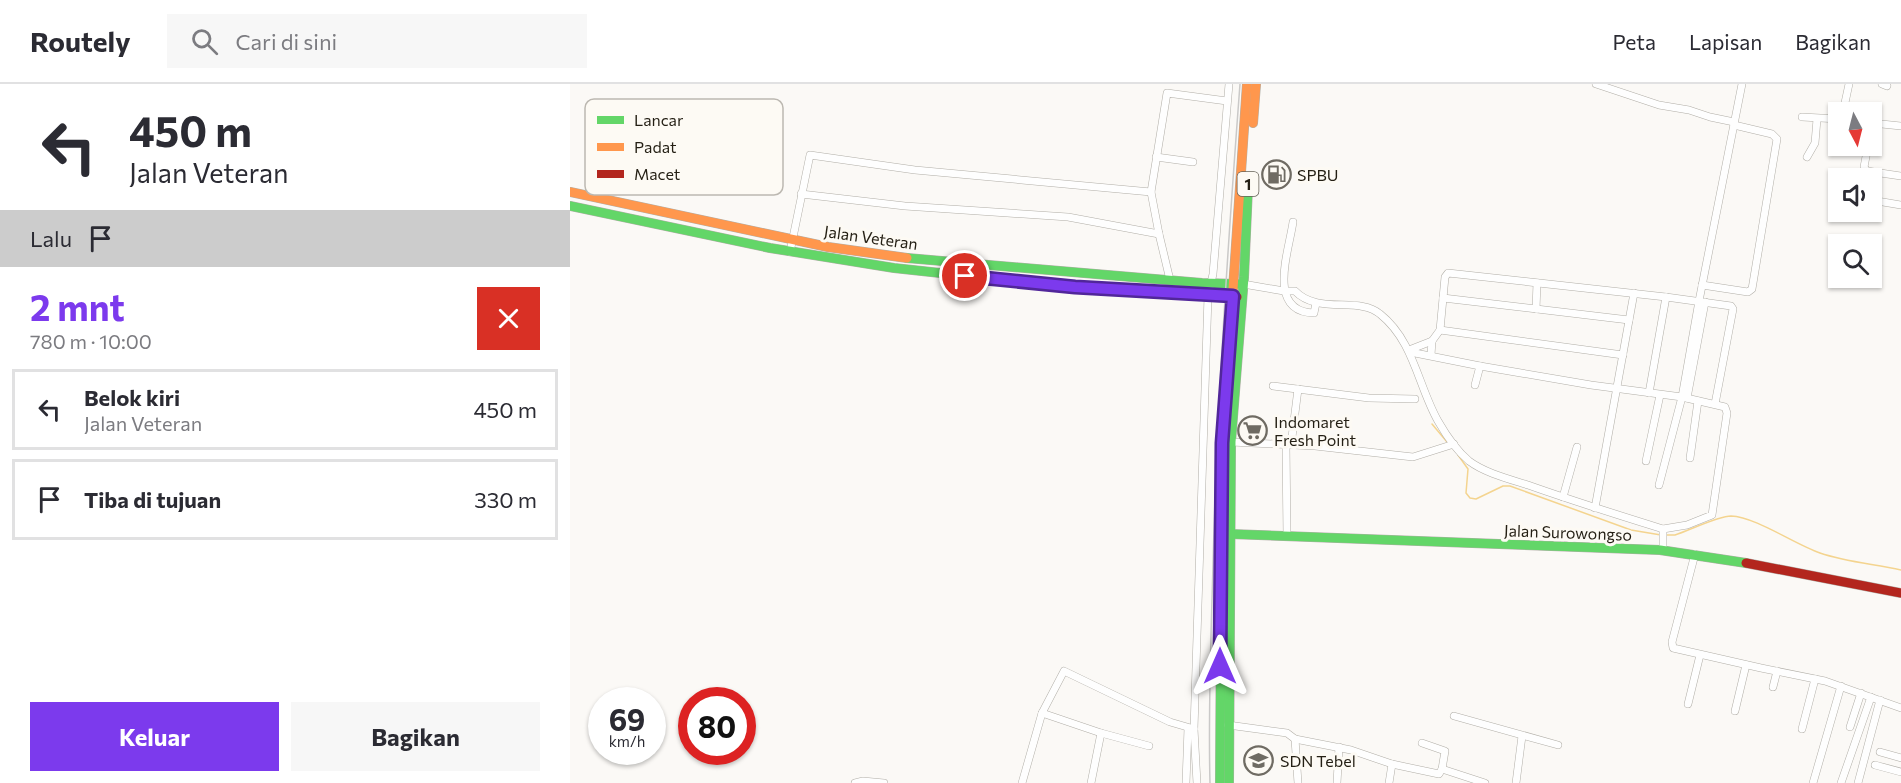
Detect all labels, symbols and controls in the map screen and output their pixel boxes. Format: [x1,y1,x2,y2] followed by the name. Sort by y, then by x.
[167,14,587,68] search box
[30,24,131,58] text: Routely
[188,25,221,58] icon: search
[236,28,337,55] text: Cari di sini
[1613,29,1656,54] text: Peta
[1689,29,1762,54] text: Lapisan
[1795,29,1871,54] text: Bagikan
[585,99,783,195] legend
[1828,102,1882,156] north arrow
[1828,102,1882,288] map controls
[129,104,252,156] text: 450 m
[30,108,108,186] icon: left
[634,110,684,129] text: Lancar
[634,137,677,156] text: Padat
[129,156,289,189] text: Jalan Veteran
[1260,158,1292,190] fuel station icon: SPBU
[634,164,681,183] text: Macet
[1297,165,1338,184] place label: SPBU
[1828,168,1882,222] button: sound
[1238,172,1258,196] road number: 1
[823,221,919,253] street label: Jalan Veteran
[84,222,117,255] icon: arrive
[30,225,72,252] text: Lalu
[1828,234,1882,288] button: search
[939,250,990,301] pin
[948,259,981,292] icon: arrive
[30,284,125,328] text: 2 mnt
[477,287,540,350] button: close
[30,329,152,353] text: 780 m · 10:00
[84,384,180,411] text: Belok kiri
[33,393,66,426] icon: left
[473,396,537,423] text: 450 m
[84,411,202,435] text: Jalan Veteran
[1274,412,1357,449] place label: Indomaret Fresh Point
[1237,414,1269,446] supermarket icon: Indomaret Fresh Point
[33,483,66,516] icon: arrive
[84,486,221,513] text: Tiba di tujuan
[474,486,537,513] text: 330 m
[1504,520,1632,544] street label: Jalan Surowongso
[1188,634,1252,698] position arrow
[678,687,756,765] speed limit sign: 80
[609,700,645,737] text: 69
[30,702,279,771] button: Keluar
[291,702,540,771] button: Bagikan
[609,732,645,750] text: km/h
[1243,744,1275,776] school or university icon: SDN Tebel
[1280,751,1356,770] place label: SDN Tebel

